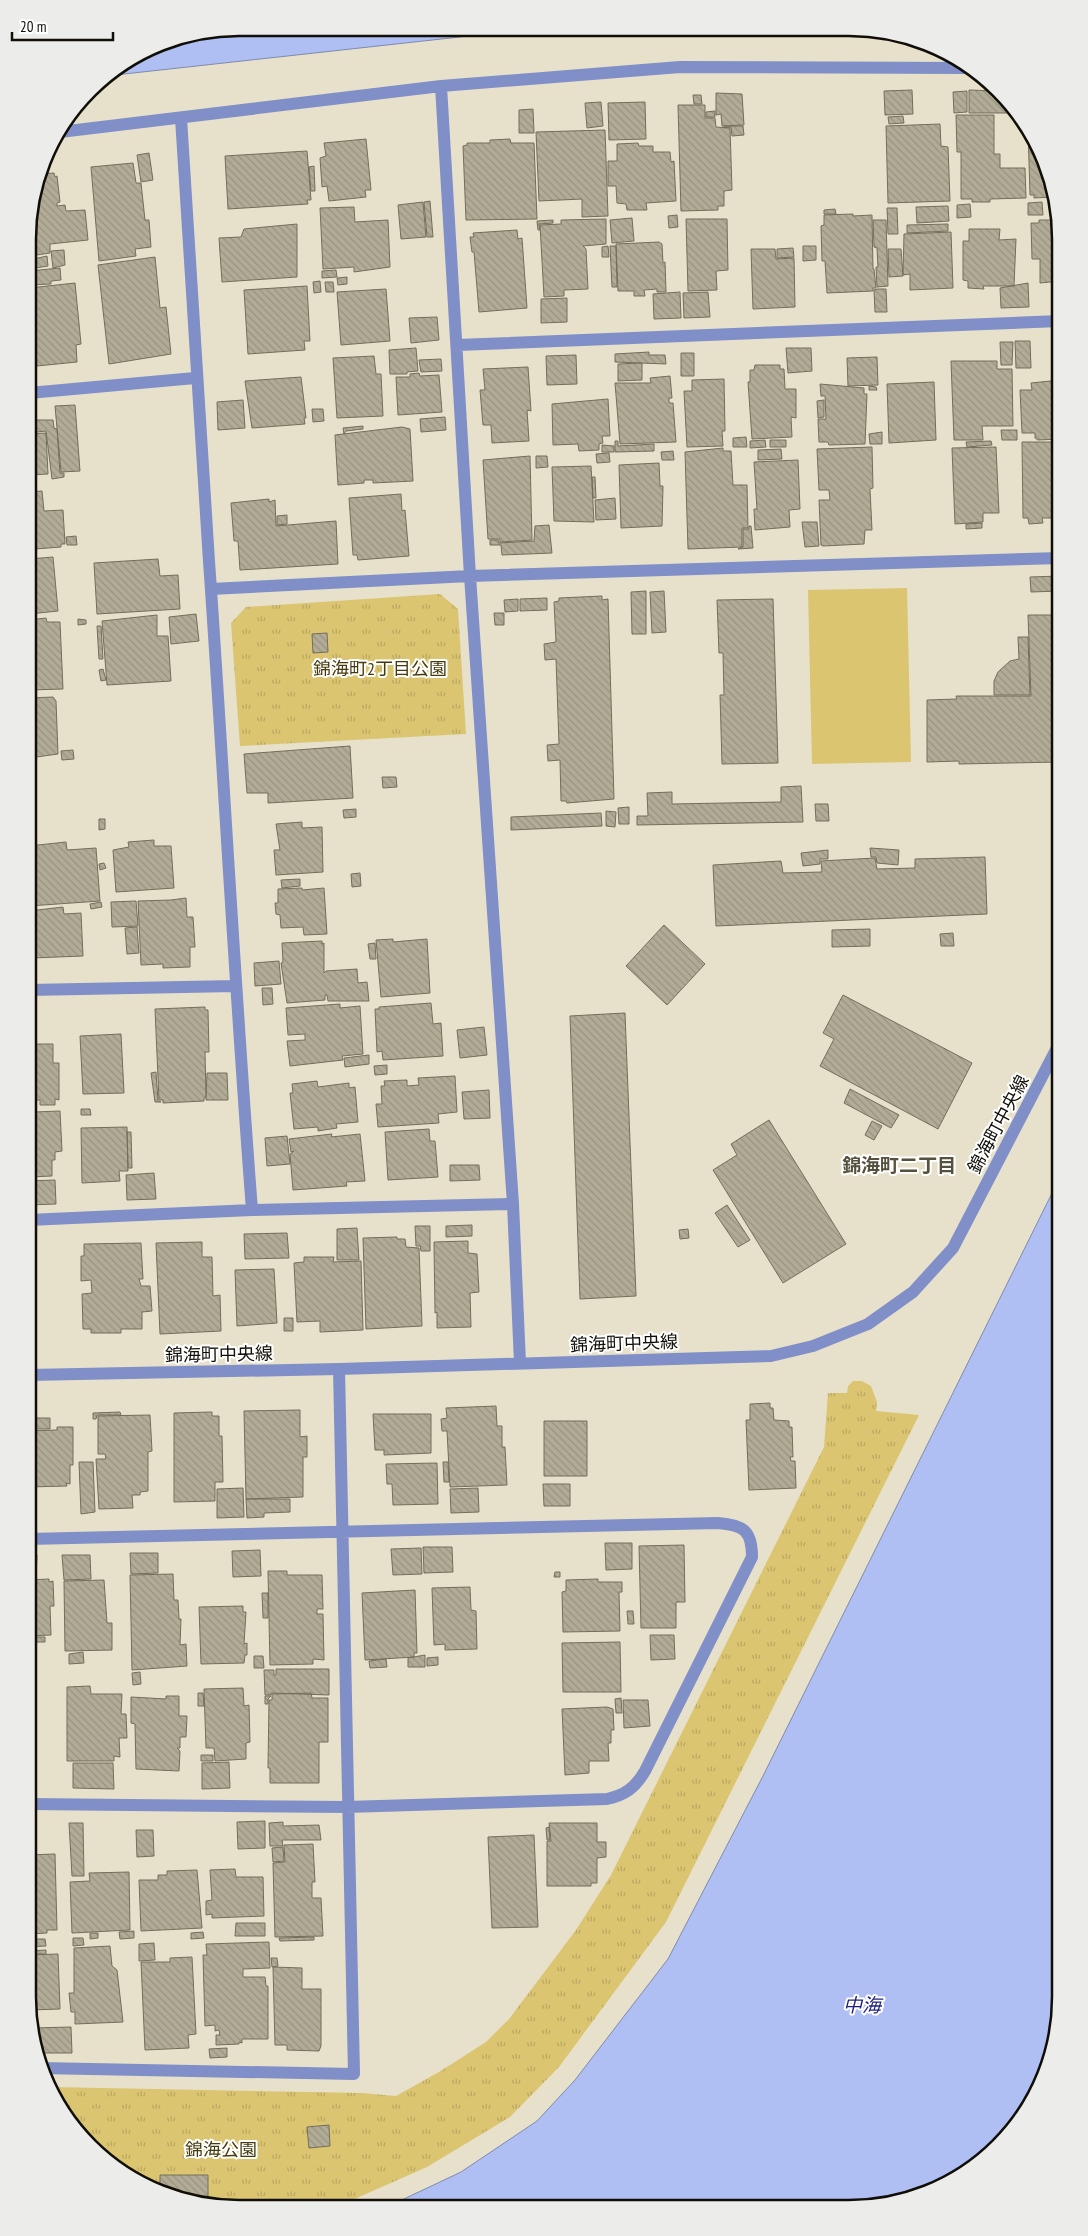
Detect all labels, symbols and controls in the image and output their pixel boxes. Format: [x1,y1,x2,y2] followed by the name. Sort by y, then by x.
[12,10,114,42] scale bar
[20,17,46,36] text: 20 m
[313,657,447,680] park label: 錦海町2丁目公園
[962,1071,1034,1177] street label: 錦海町中央線
[842,1153,956,1177] district label: 錦海町二丁目
[570,1330,678,1356] street label: 錦海町中央線
[165,1342,273,1366] street label: 錦海町中央線
[843,1993,884,2017] water label: 中海
[185,2138,257,2161] park label: 錦海公園

